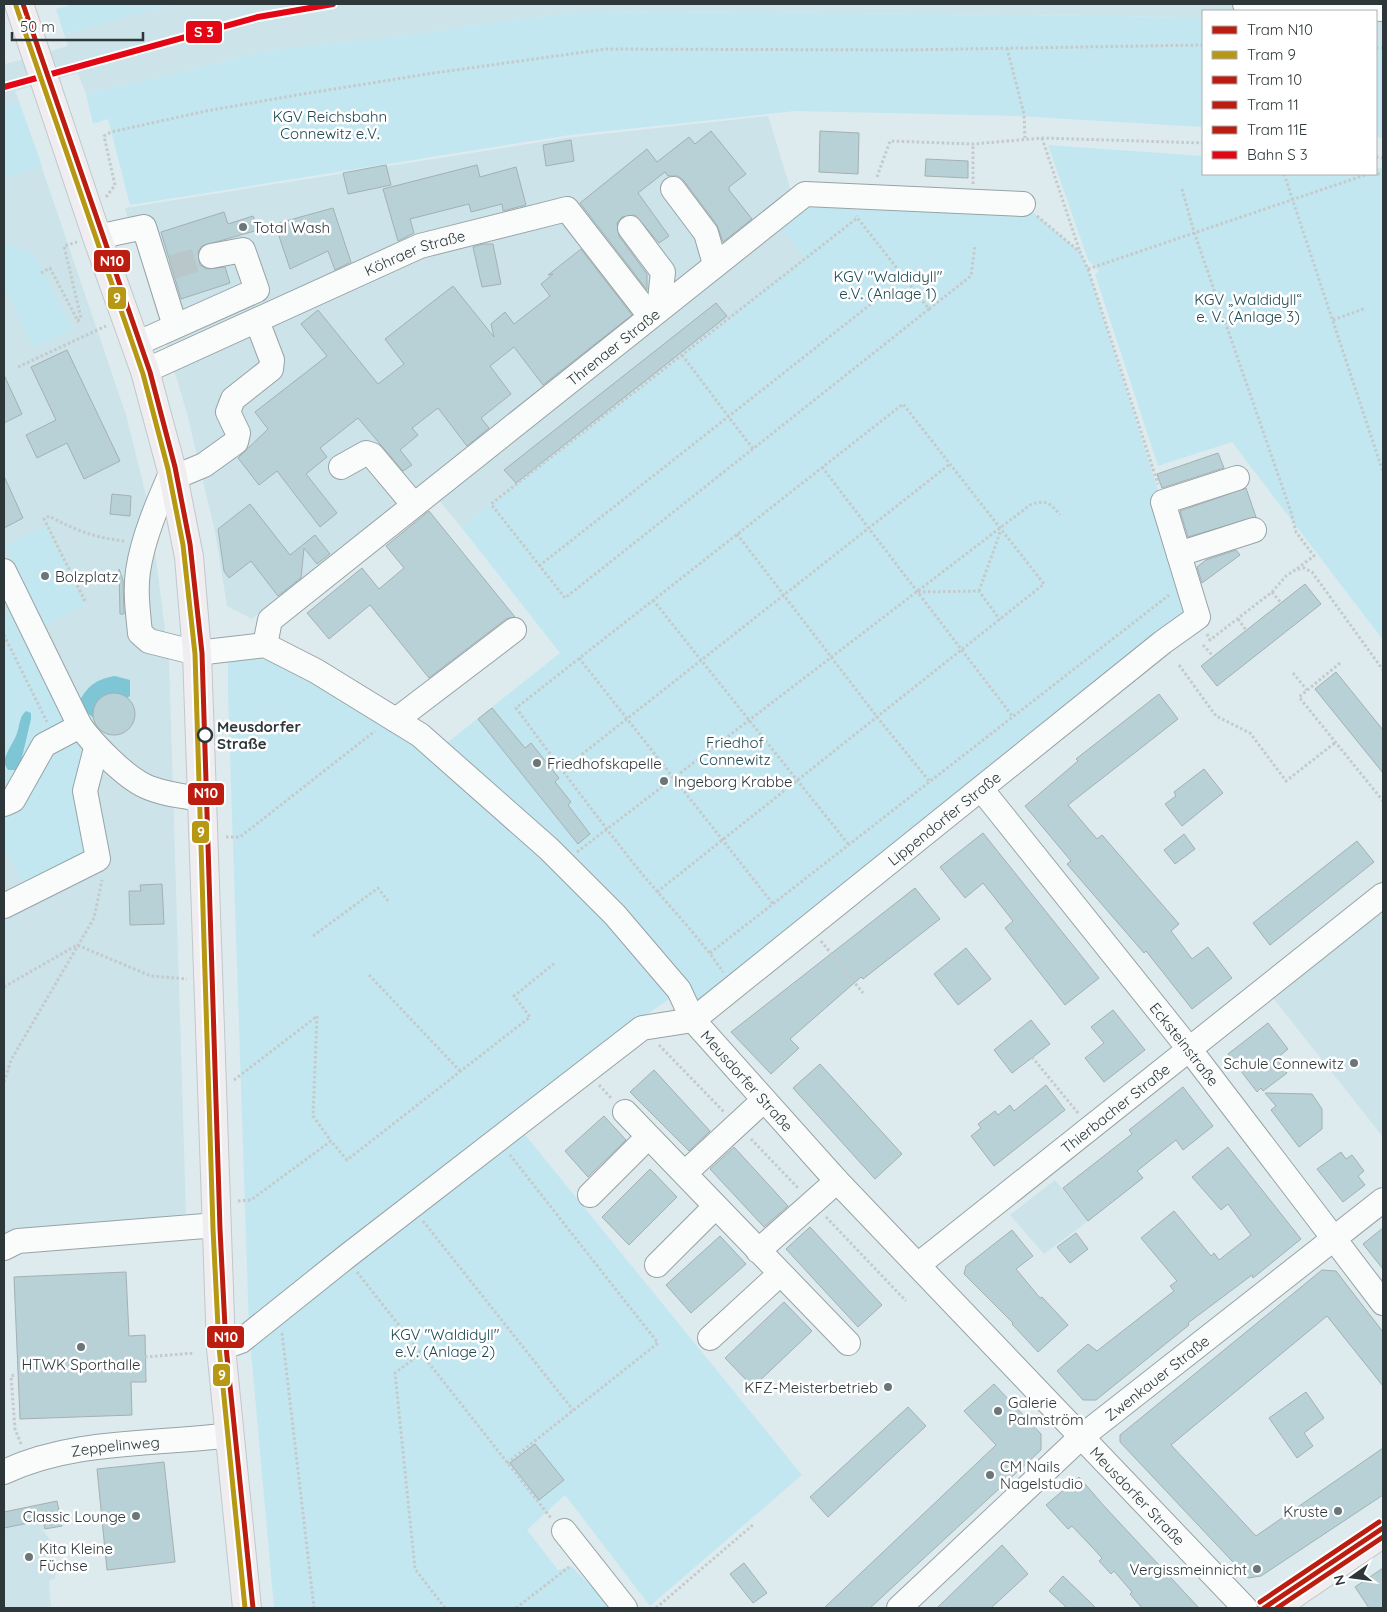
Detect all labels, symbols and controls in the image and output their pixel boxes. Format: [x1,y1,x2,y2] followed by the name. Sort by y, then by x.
[12,10,144,42] scale bar
[1202,10,1377,175] legend
[20,17,55,36] text: 50 m
[185,20,223,44] line badge: S 3
[1247,20,1313,39] text: Tram N10
[194,23,214,41] text: S 3
[1247,45,1296,64] text: Tram 9
[1247,70,1302,89] text: Tram 10
[1247,95,1299,114] text: Tram 11
[273,107,387,143] park label: KGV Reichsbahn Connewitz e.V.
[1247,120,1307,139] text: Tram 11E
[1247,145,1308,164] text: Bahn S 3
[253,218,330,237] place label: Total Wash
[237,221,249,233] marker: Total Wash
[361,226,467,280] street label: Köhraer Straße
[93,249,131,273] line badge: N10
[100,252,125,270] text: N10
[834,267,943,303] park label: KGV "Waldidyll" e.V. (Anlage 1)
[107,286,127,310] line badge: 9
[113,289,121,307] text: 9
[1194,290,1302,326] park label: KGV „Waldidyll“ e. V. (Anlage 3)
[563,304,663,390] street label: Threnaer Straße
[55,567,118,586] place label: Bolzplatz
[39,570,51,582] marker: Bolzplatz
[217,717,301,753] place label: Meusdorfer Straße
[197,727,213,743] marker: Meusdorfer Straße
[699,733,771,769] park label: Friedhof Connewitz
[547,754,662,773] place label: Friedhofskapelle
[531,757,543,769] marker: Friedhofskapelle
[884,767,1004,869] street label: Lippendorfer Straße
[674,772,792,791] place label: Ingeborg Krabbe
[658,775,670,787] marker: Ingeborg Krabbe
[187,782,225,806] line badge: N10
[194,784,219,802] text: N10
[191,820,210,844] line badge: 9
[197,823,205,841] text: 9
[1146,998,1223,1090] street label: Ecksteinstraße
[697,1026,797,1135] street label: Meusdorfer Straße
[1223,1054,1344,1073] place label: Schule Connewitz
[1348,1057,1360,1069] marker: Schule Connewitz
[1057,1059,1173,1157] street label: Thierbacher Straße
[206,1325,245,1349] line badge: N10
[391,1325,500,1361] park label: KGV "Waldidyll" e.V. (Anlage 2)
[214,1328,239,1346] text: N10
[1101,1331,1213,1425] street label: Zwenkauer Straße
[75,1341,87,1353] marker: HTWK Sporthalle
[22,1355,141,1374] place label: HTWK Sporthalle
[212,1363,231,1387] line badge: 9
[218,1366,226,1384] text: 9
[744,1378,878,1397] place label: KFZ-Meisterbetrieb
[882,1381,894,1393] marker: KFZ-Meisterbetrieb
[1008,1393,1084,1429] place label: Galerie Palmström
[992,1405,1004,1417] marker: Galerie Palmström
[69,1432,160,1460] street label: Zeppelinweg
[1086,1442,1189,1549] street label: Meusdorfer Straße
[1000,1457,1083,1493] place label: CM Nails Nagelstudio
[984,1469,996,1481] marker: CM Nails Nagelstudio
[1283,1502,1328,1521] place label: Kruste
[1332,1505,1344,1517] marker: Kruste
[23,1507,126,1526] place label: Classic Lounge
[130,1510,142,1522] marker: Classic Lounge
[39,1539,113,1575] place label: Kita Kleine Füchse
[23,1551,35,1563] marker: Kita Kleine Füchse
[1327,1552,1377,1602] north arrow
[1129,1560,1247,1579] place label: Vergissmeinnicht
[1251,1563,1263,1575] marker: Vergissmeinnicht
[1329,1573,1349,1587] text: N

